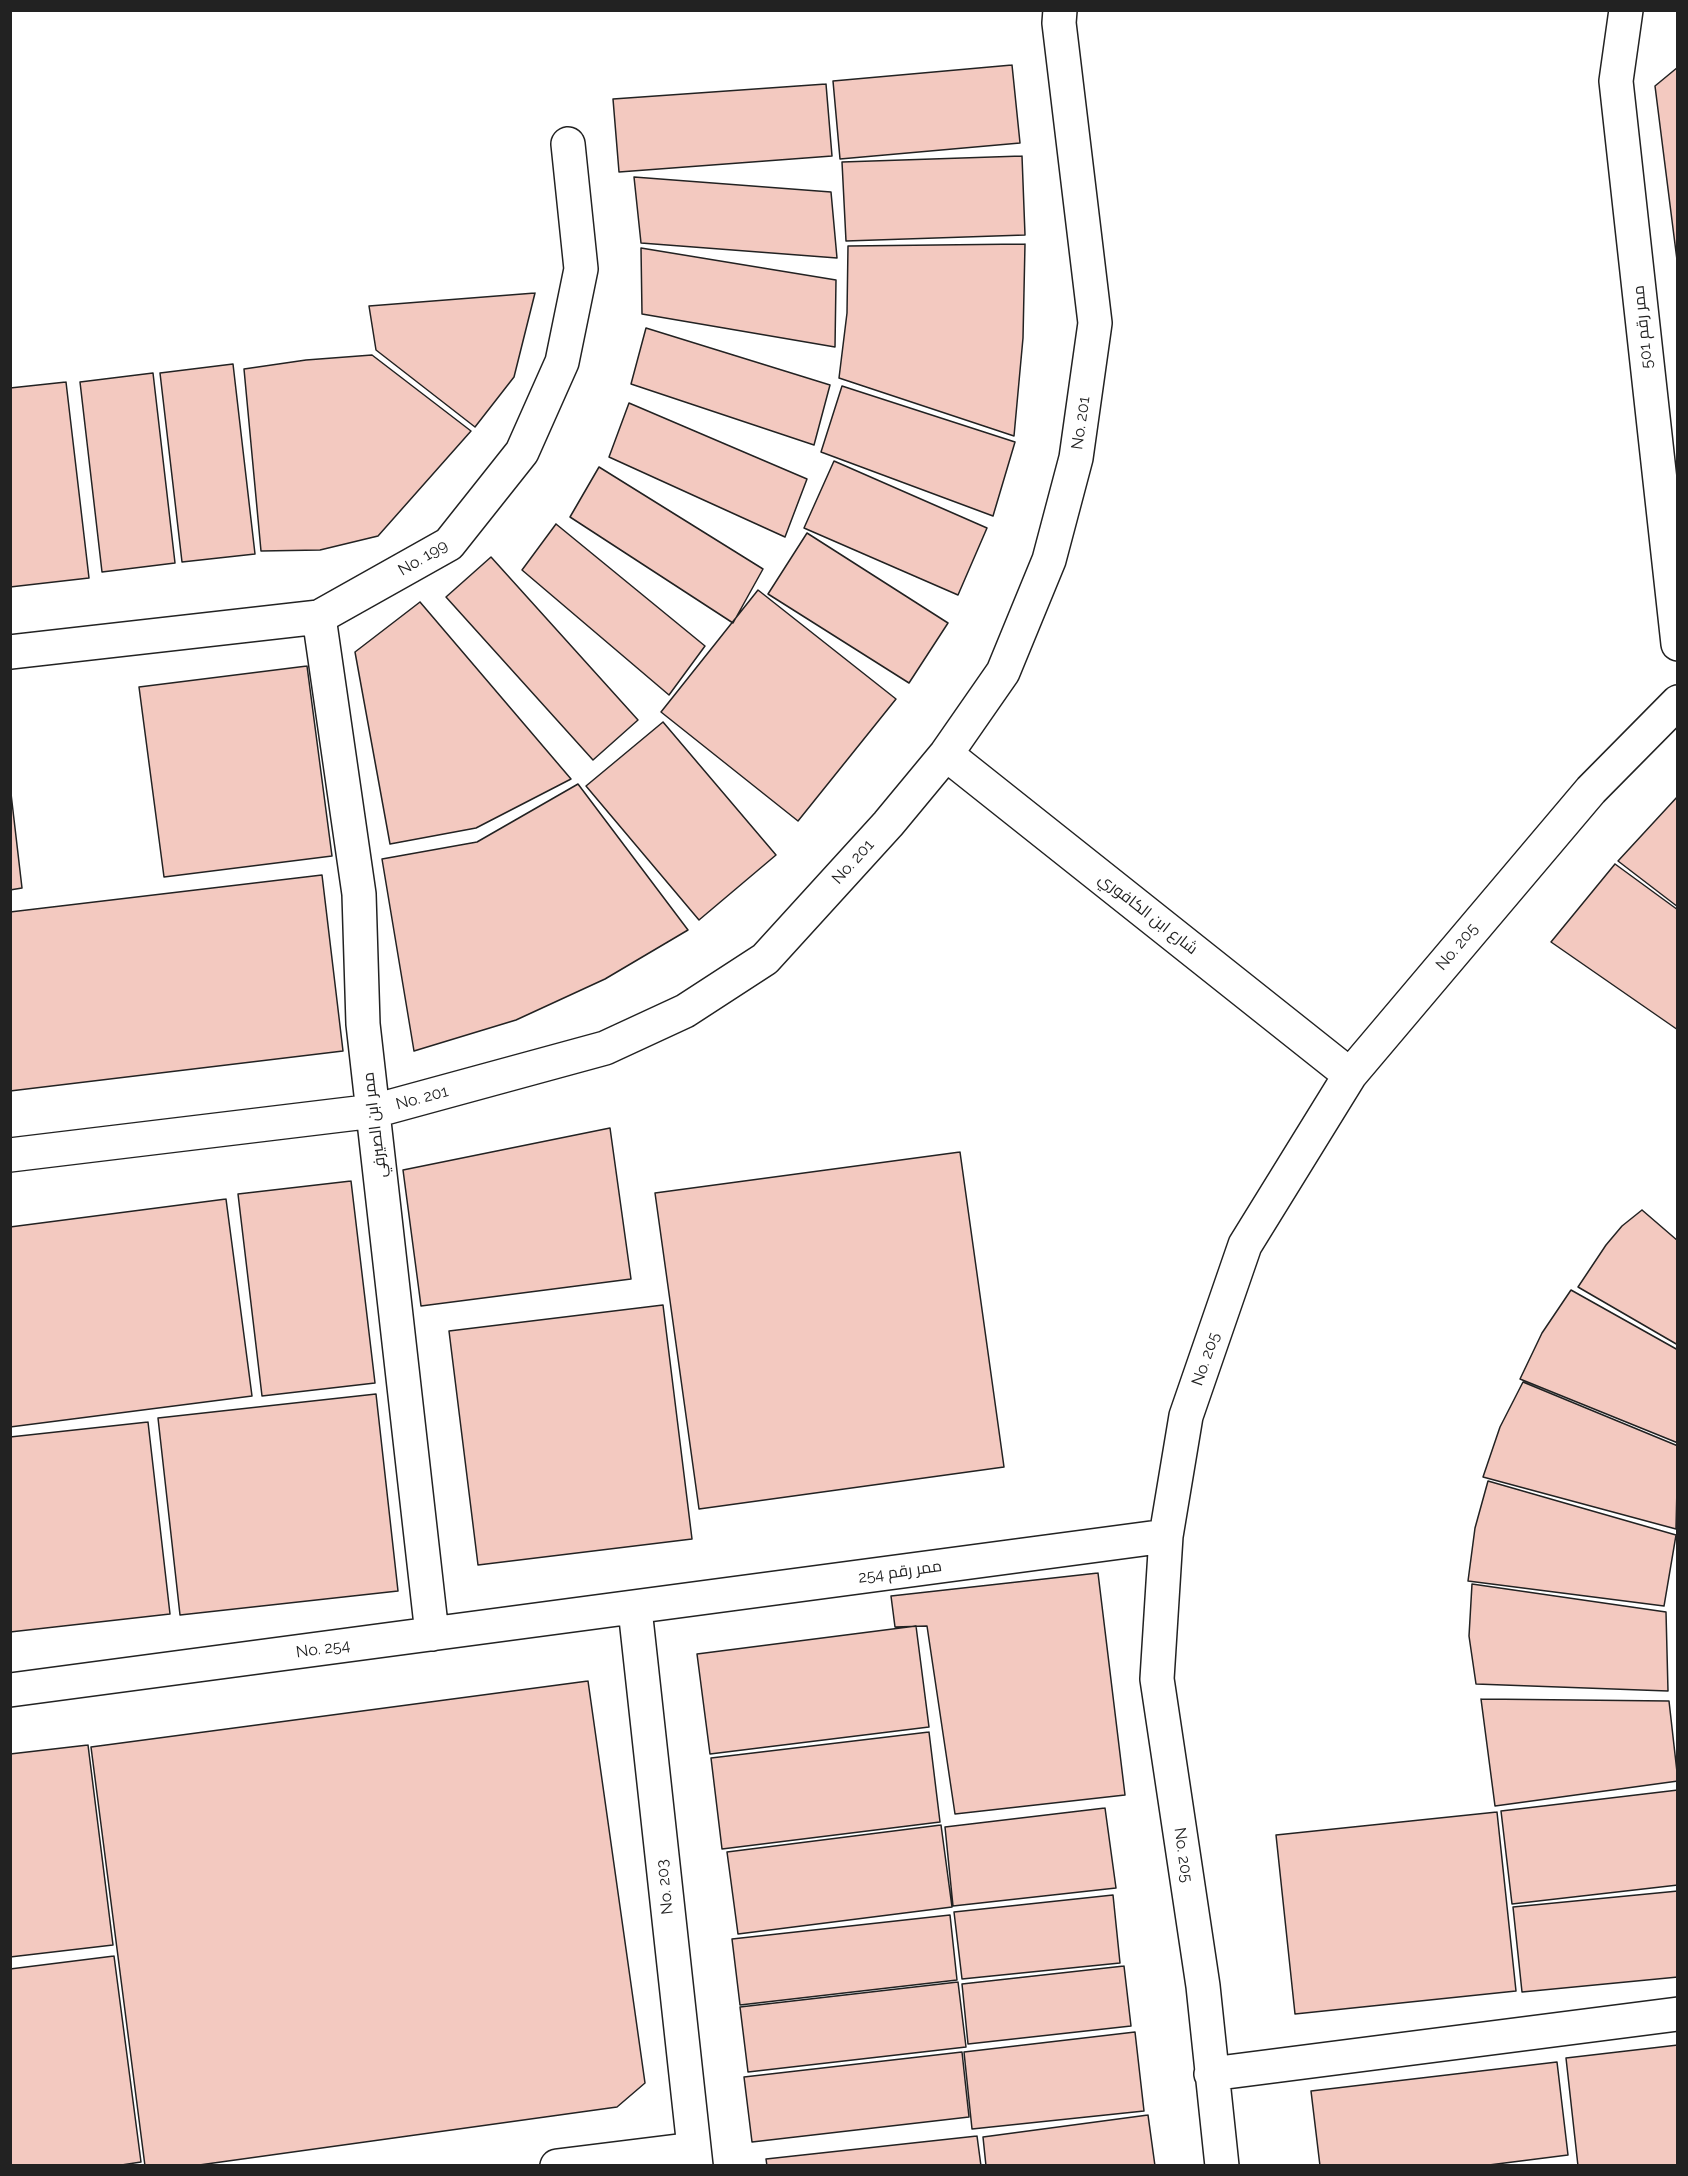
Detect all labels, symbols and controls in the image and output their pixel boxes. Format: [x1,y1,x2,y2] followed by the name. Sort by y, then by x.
[1629,284,1657,370] street label: ممر رقم 501
[1068,395,1094,451] street label: No. 201
[395,536,451,580] street label: No. 199
[828,836,878,888] street label: No. 201
[1095,869,1201,959] street label: شارع ابن الكافوري
[1432,920,1482,974] street label: No. 205
[359,1071,391,1179] street label: ممر ابن الصيرفي
[394,1082,450,1114] street label: No. 201
[1188,1330,1224,1388] street label: No. 205
[857,1557,943,1587] street label: ممر رقم 254
[295,1636,351,1662] street label: No. 254
[1170,1826,1196,1884] street label: No. 205
[653,1859,677,1915] street label: No. 203

